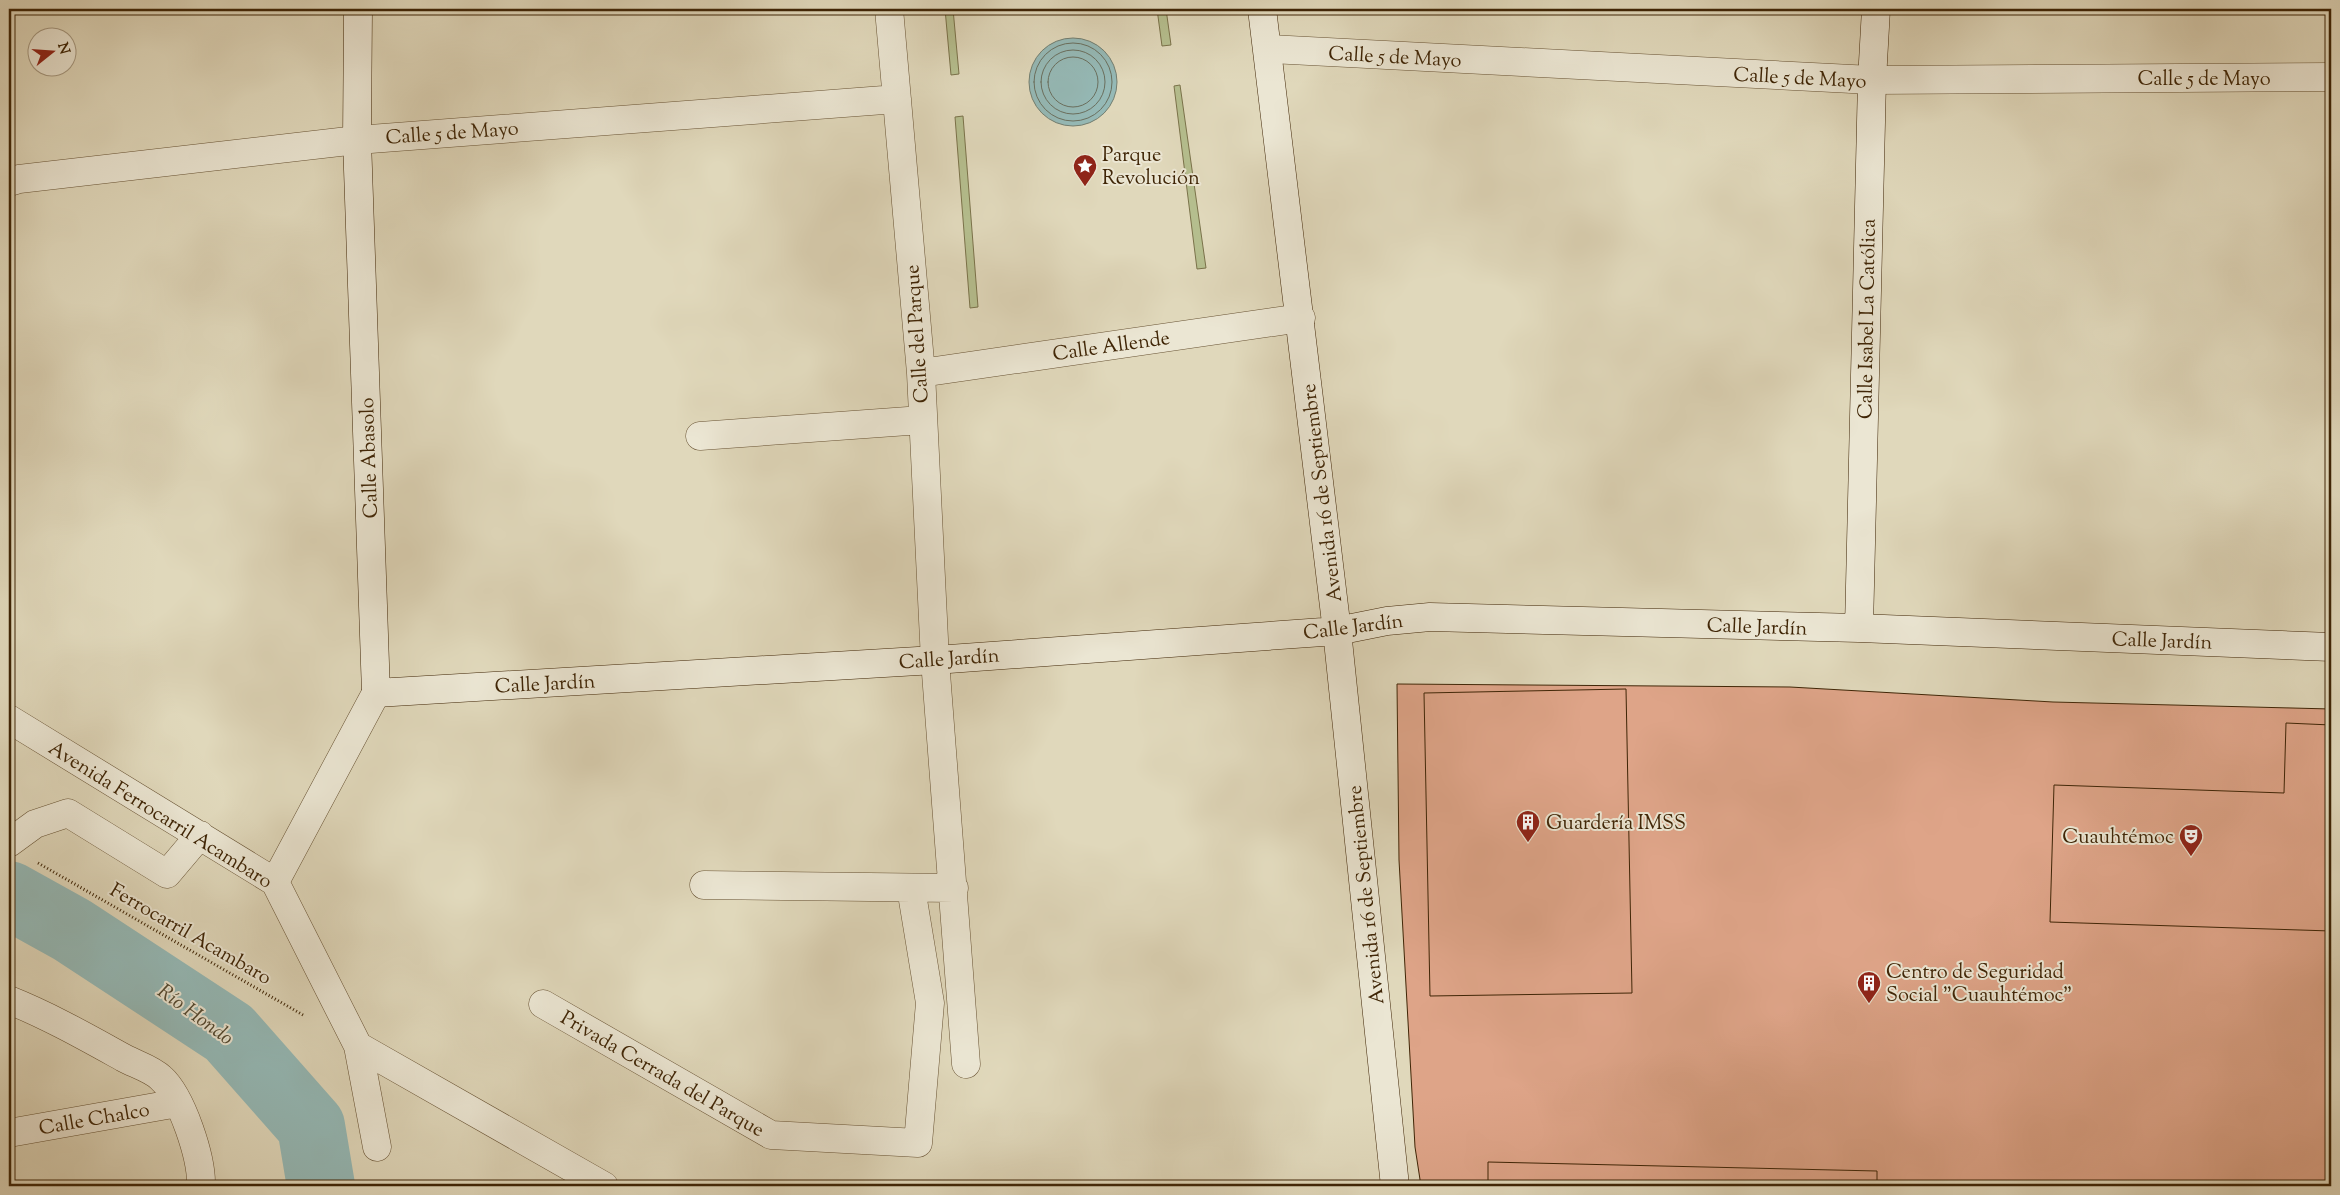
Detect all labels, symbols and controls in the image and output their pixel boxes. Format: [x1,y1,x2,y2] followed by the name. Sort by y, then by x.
[28,28,78,78] north arrow
[51,41,74,57] text: N
[1328,41,1462,76] street label: Calle 5 de Mayo
[1733,62,1867,97] street label: Calle 5 de Mayo
[2137,66,2271,95] street label: Calle 5 de Mayo
[385,115,520,154] street label: Calle 5 de Mayo
[1102,142,1200,194] place label: Parque Revolución
[1072,153,1098,187] place icon: Parque Revolución
[1852,219,1885,420] street label: Calle Isabel La Católica
[899,263,938,404] street label: Calle del Parque
[1051,325,1172,370] street label: Calle Allende
[1296,382,1351,604] street label: Avenida 16 de Septiembre
[354,397,387,519] street label: Calle Abasolo
[1302,608,1405,649] street label: Calle Jardín
[1706,612,1808,645] street label: Calle Jardín
[2111,626,2213,659] street label: Calle Jardín
[898,643,1001,678] street label: Calle Jardín
[494,668,596,703] street label: Calle Jardín
[42,735,277,897] street label: Avenida Ferrocarril Acambaro
[1342,784,1393,1006] street label: Avenida 16 de Septiembre
[1515,809,1541,843] building icon: Guardería IMSS
[1546,810,1686,839] place label: Guardería IMSS
[2178,823,2204,857] theatre icon: Cuauhtémoc
[2062,824,2174,853] place label: Cuauhtémoc
[103,877,276,993] street label: Ferrocarril Acambaro
[1886,959,2072,1011] place label: Centro de Seguridad Social "Cuauhtémoc"
[1856,970,1882,1004] building icon: Centro de Seguridad Social "Cuauhtémoc"
[150,978,239,1054] water label: Río Hondo
[554,1005,769,1146] street label: Privada Cerrada del Parque
[37,1096,152,1144] street label: Calle Chalco

